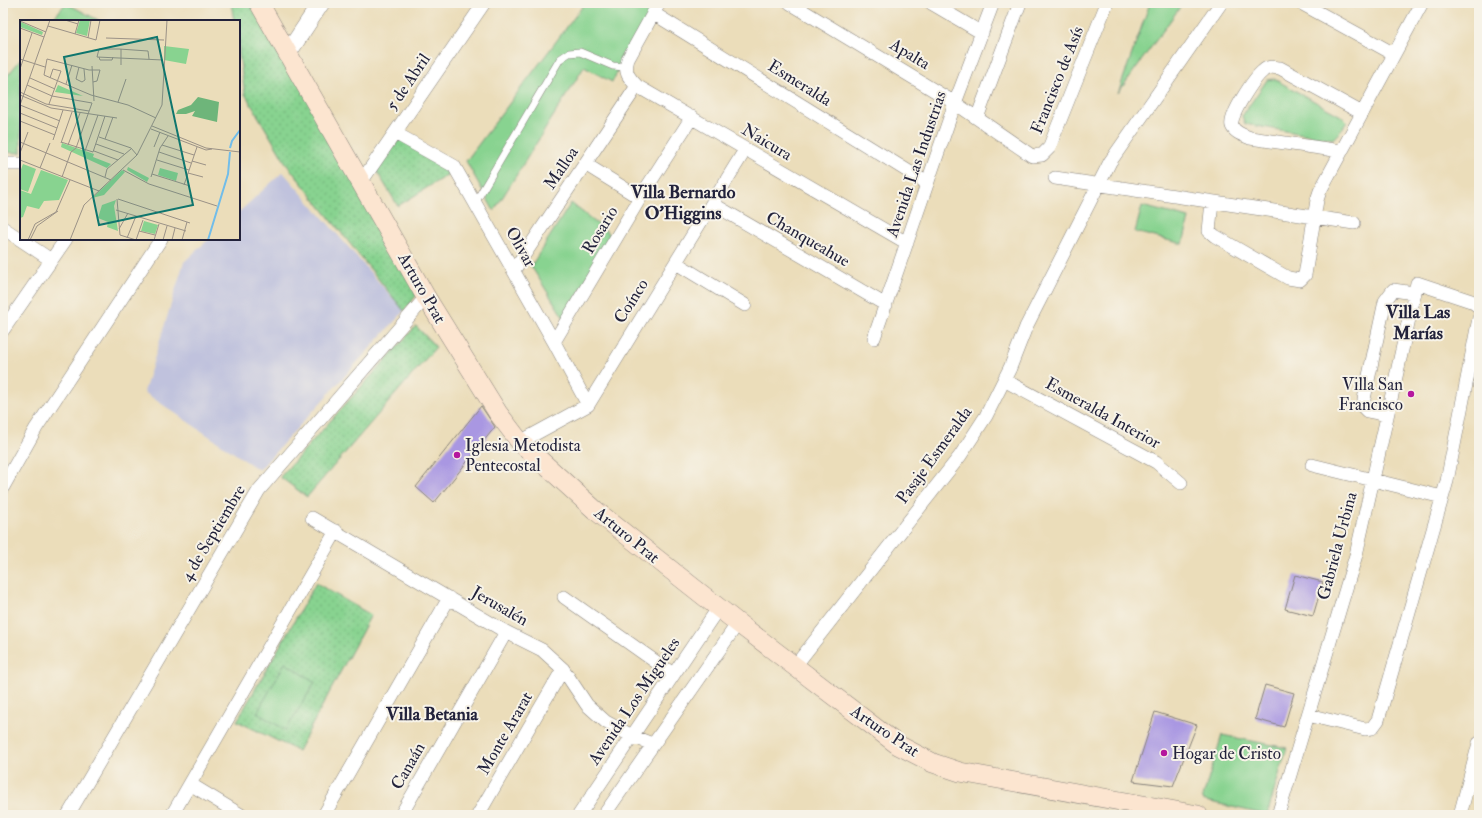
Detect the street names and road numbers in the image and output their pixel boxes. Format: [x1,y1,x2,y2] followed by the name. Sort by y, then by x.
[1026,23,1088,137] street label: Francisco de Asís
[885,33,935,75] street label: Apalta
[381,49,435,115] street label: 5 de Abril
[764,55,837,111] street label: Esmeralda
[881,88,951,241] street label: Avenida Las Industrias
[738,119,797,166] street label: Naicura
[539,142,583,193] street label: Malloa
[578,202,622,258] street label: Rosario
[762,207,854,271] street label: Chanqueahue
[501,223,541,272] street label: Olivar
[393,248,451,327] street label: Arturo Prat
[609,275,653,327] street label: Coínco
[1042,373,1165,454] street label: Esmeralda Interior
[892,401,977,508] street label: Pasaje Esmeralda
[176,481,251,586] street label: 4 de Septiembre
[1312,489,1362,602] street label: Gabriela Urbina
[589,502,664,568] street label: Arturo Prat
[467,581,532,632] street label: Jerusalén
[583,633,685,770] street label: Avenida Los Migueles
[473,687,537,778] street label: Monte Ararat
[846,700,924,762] street label: Arturo Prat
[386,739,430,793] street label: Canaán

